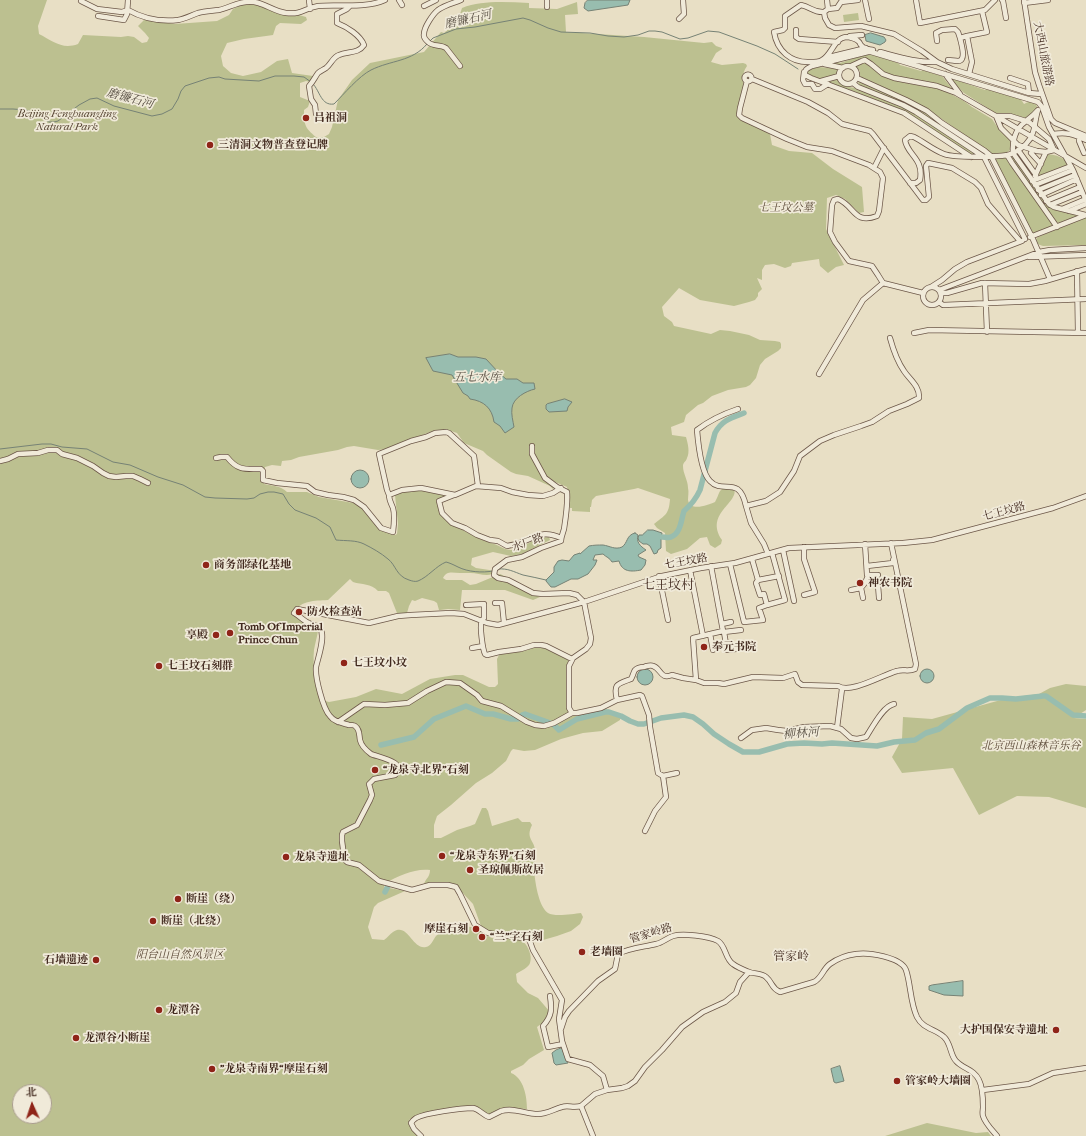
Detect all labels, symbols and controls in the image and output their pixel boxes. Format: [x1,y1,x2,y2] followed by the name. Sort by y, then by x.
[443,8,493,32] water label: 磨镰石河
[1030,20,1056,88] street label: 大西山旅游路
[105,86,155,112] water label: 磨镰石河
[18,107,116,133] park label: Beijing Fenghuangling Natural Park
[314,111,347,125] place label: 吕祖洞
[301,113,311,123] marker: 吕祖洞
[218,138,328,152] place label: 三清洞文物普查登记牌
[205,140,215,150] marker: 三清洞文物普查登记牌
[759,201,813,215] park label: 七王坟公墓
[453,371,501,385] water label: 五七水库
[981,500,1027,524] street label: 七王坟路
[510,531,546,555] street label: 水厂路
[663,552,709,572] street label: 七王坟路
[214,558,291,572] place label: 商务部绿化基地
[201,560,211,570] marker: 商务部绿化基地
[868,576,912,590] place label: 神农书院
[642,578,694,594] district label: 七王坟村
[855,578,865,588] marker: 神农书院
[307,605,362,619] place label: 防火检查站
[294,607,304,617] marker: 防火检查站
[238,620,323,646] place label: Tomb Of Imperial Prince Chun
[186,628,208,642] place label: 享殿
[225,628,235,638] marker: Tomb Of Imperial Prince Chun
[211,630,221,640] marker: 享殿
[712,640,756,654] place label: 奉元书院
[699,642,709,652] marker: 奉元书院
[352,656,407,670] place label: 七王坟小坟
[339,658,349,668] marker: 七王坟小坟
[167,659,233,673] place label: 七王坟石刻群
[154,661,164,671] marker: 七王坟石刻群
[782,725,820,743] water label: 柳林河
[982,739,1080,753] park label: 北京西山森林音乐谷
[383,763,468,777] place label: “龙泉寺北界”石刻
[370,765,380,775] marker: “龙泉寺北界”石刻
[450,849,535,863] place label: “龙泉寺东界”石刻
[294,850,349,864] place label: 龙泉寺遗址
[437,851,447,861] marker: “龙泉寺东界”石刻
[281,852,291,862] marker: 龙泉寺遗址
[478,863,544,877] place label: 圣琼佩斯故居
[465,865,475,875] marker: 圣琼佩斯故居
[186,892,241,906] place label: 断崖（绕）
[173,894,183,904] marker: 断崖（绕）
[161,914,227,928] place label: 断崖（北绕）
[148,916,158,926] marker: 断崖（北绕）
[628,921,674,947] street label: 管家岭路
[424,922,468,936] place label: 摩崖石刻
[471,924,481,934] marker: 摩崖石刻
[490,930,542,944] place label: “兰”字石刻
[477,932,487,942] marker: “兰”字石刻
[590,945,623,959] place label: 老墙圈
[577,947,587,957] marker: 老墙圈
[136,948,224,962] park label: 阳台山自然风景区
[773,950,809,964] district label: 管家岭
[44,953,88,967] place label: 石墙遗迹
[91,955,101,965] marker: 石墙遗迹
[167,1003,200,1017] place label: 龙潭谷
[154,1005,164,1015] marker: 龙潭谷
[960,1023,1048,1037] place label: 大护国保安寺遗址
[1051,1025,1061,1035] marker: 大护国保安寺遗址
[84,1031,150,1045] place label: 龙潭谷小断崖
[71,1033,81,1043] marker: 龙潭谷小断崖
[220,1062,327,1076] place label: ”龙泉寺南界“摩崖石刻
[207,1064,217,1074] marker: ”龙泉寺南界“摩崖石刻
[905,1074,971,1088] place label: 管家岭大墙圈
[892,1076,902,1086] marker: 管家岭大墙圈
[12,1084,52,1124] north arrow
[26,1086,37,1099] text: 北

